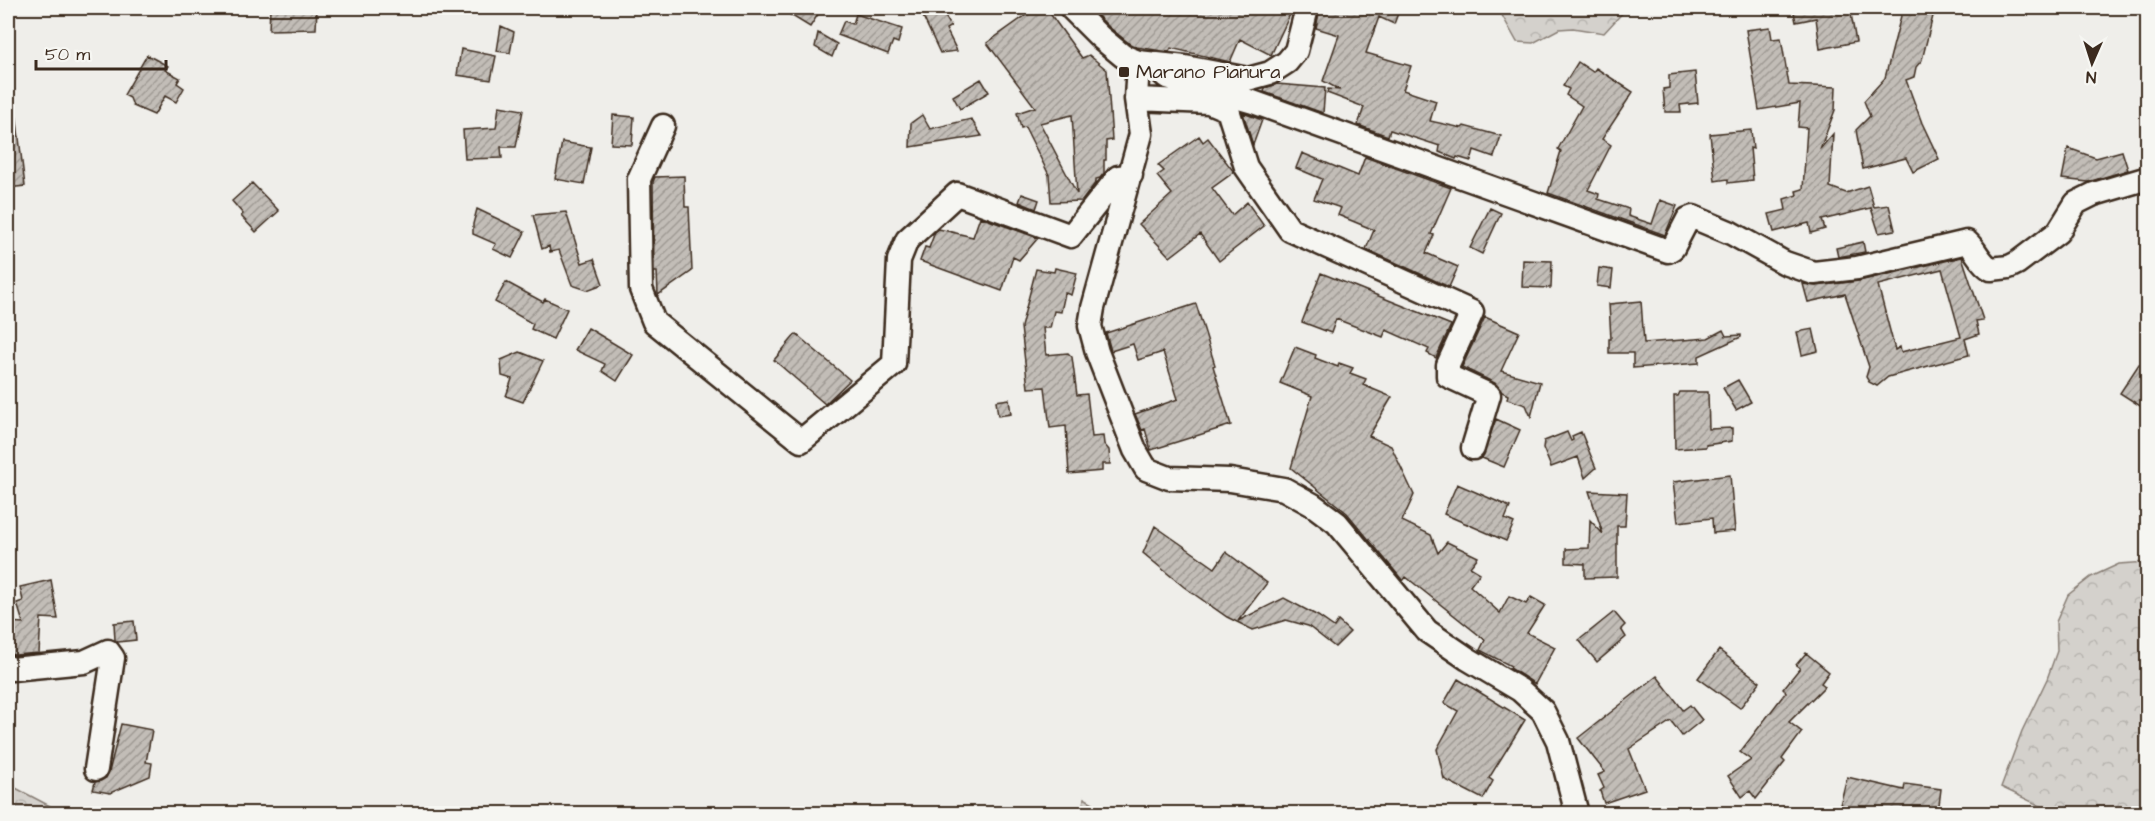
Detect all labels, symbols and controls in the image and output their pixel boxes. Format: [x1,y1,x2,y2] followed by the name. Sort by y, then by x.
[36,33,166,71] scale bar
[2062,33,2122,93] north arrow
[45,42,90,67] text: 50 m
[1136,58,1281,86] place label: Marano Pianura
[1117,65,1131,79] marker: Marano Pianura
[2086,66,2097,88] text: N

